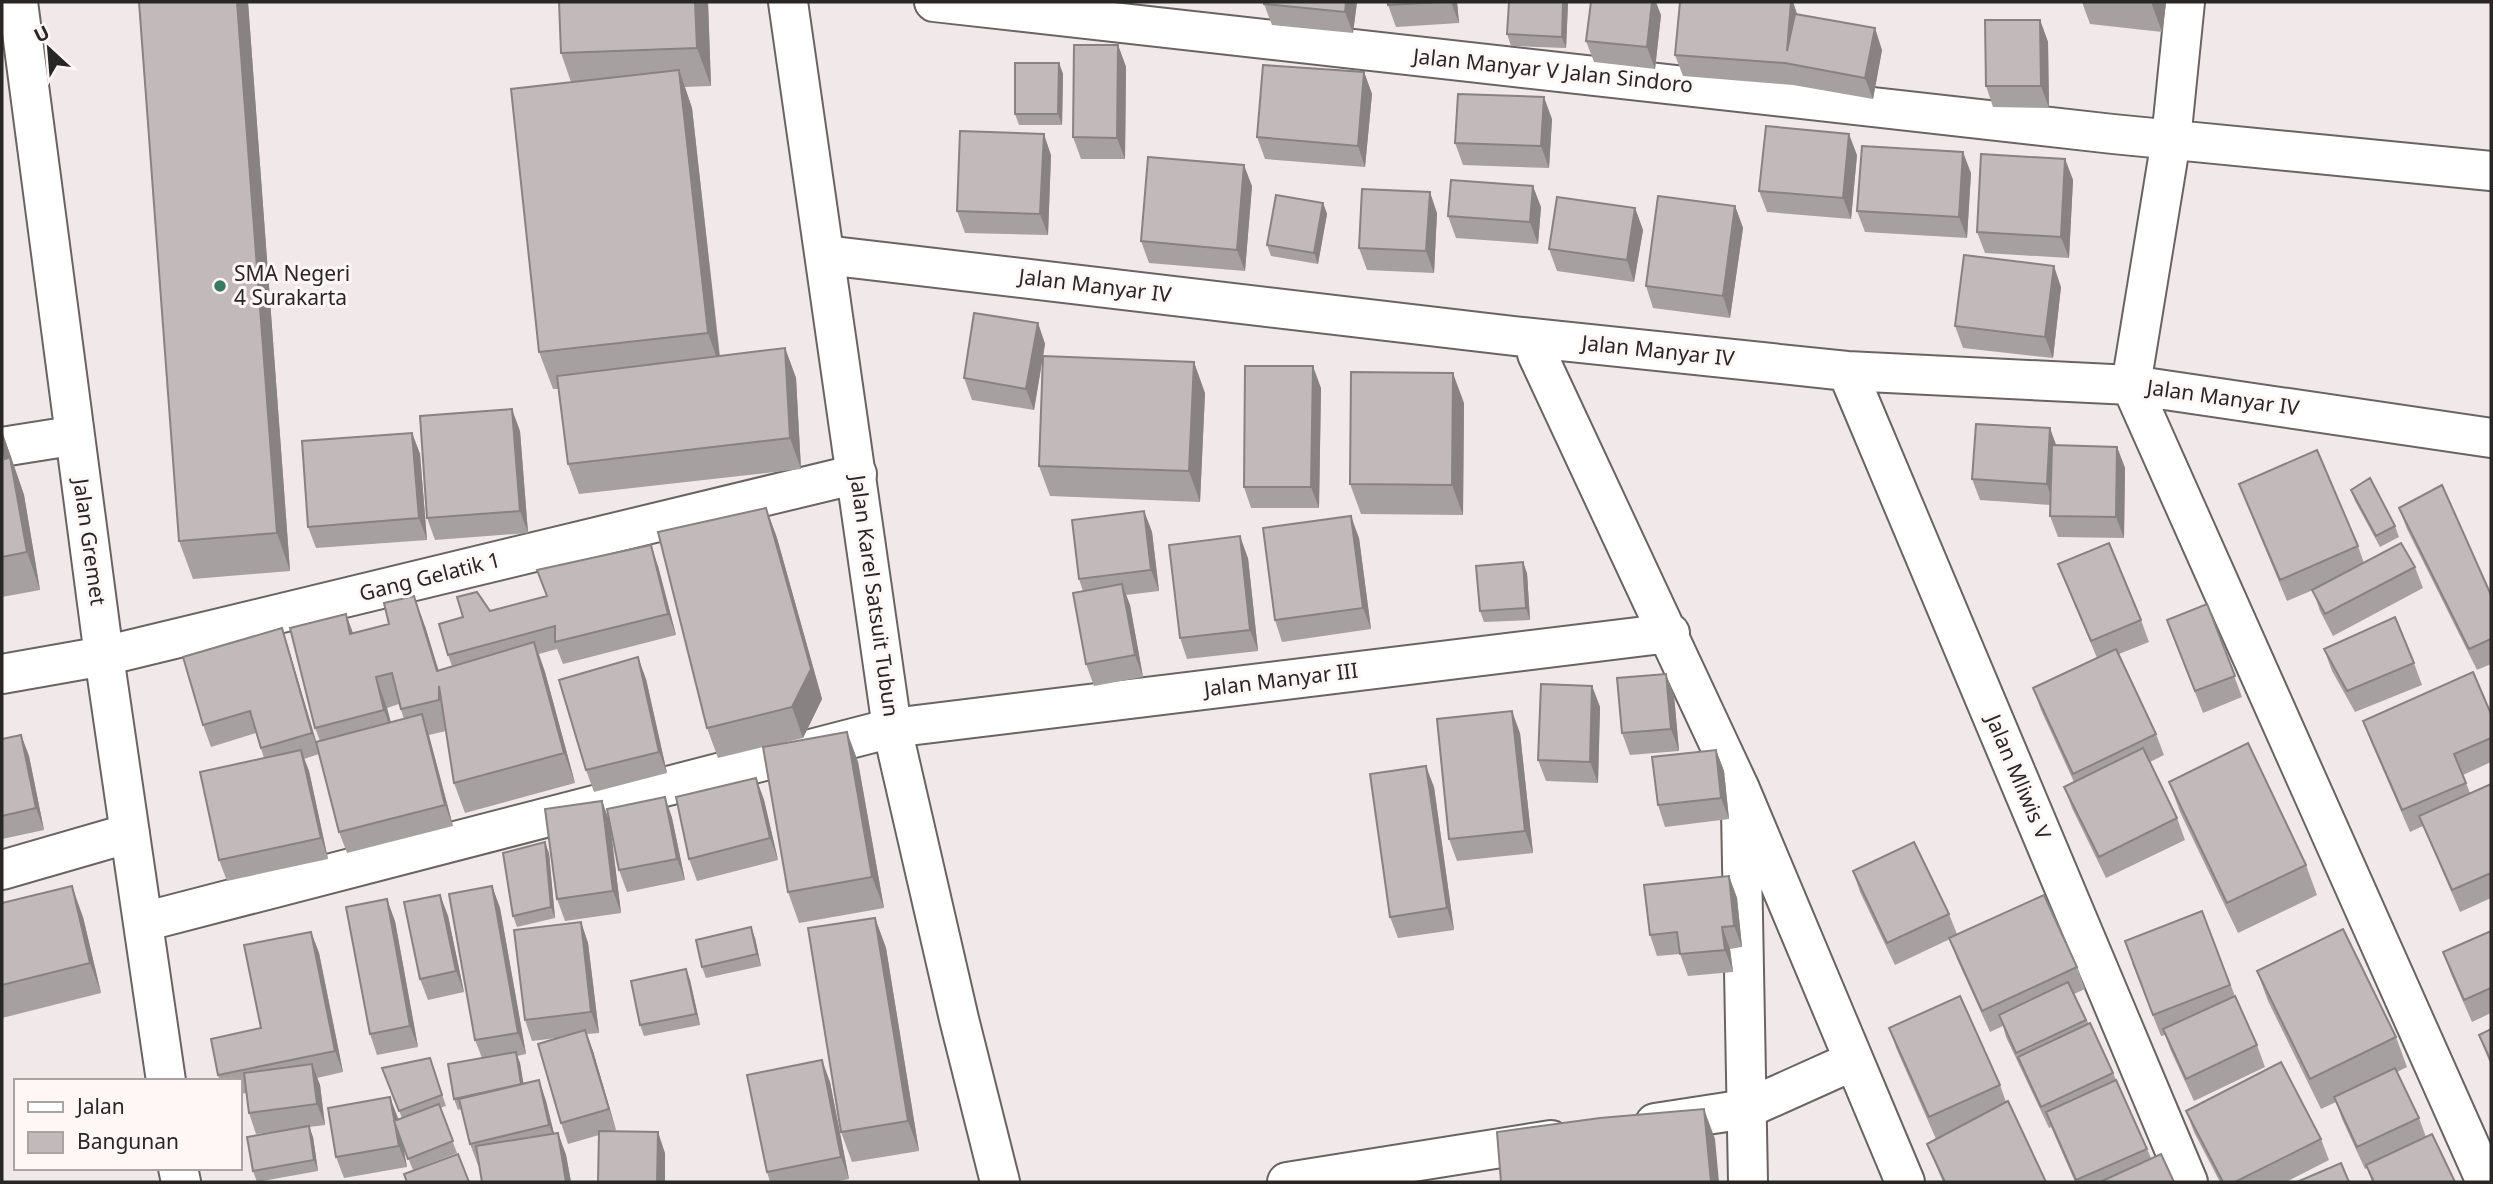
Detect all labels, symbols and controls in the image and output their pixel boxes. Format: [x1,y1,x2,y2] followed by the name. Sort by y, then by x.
[14,14,84,84] north arrow
[29,19,54,49] text: U
[1410,41,1694,99] street label: Jalan Manyar V Jalan Sindoro
[234,259,350,311] place label: SMA Negeri 4 Surakarta
[1015,262,1173,308] street label: Jalan Manyar IV
[212,278,228,294] marker: SMA Negeri 4 Surakarta
[1578,328,1736,372] street label: Jalan Manyar IV
[2143,372,2301,422] street label: Jalan Manyar IV
[844,471,906,719] street label: Jalan Karel Satsuit Tubun
[67,475,113,607] street label: Jalan Gremet
[356,545,503,607] street label: Gang Gelatik 1
[1200,656,1359,703] street label: Jalan Manyar III
[1979,708,2058,844] street label: Jalan Mliwis V
[14,1079,242,1170] legend
[75,1092,125,1120] text: Jalan
[77,1127,179,1155] text: Bangunan

